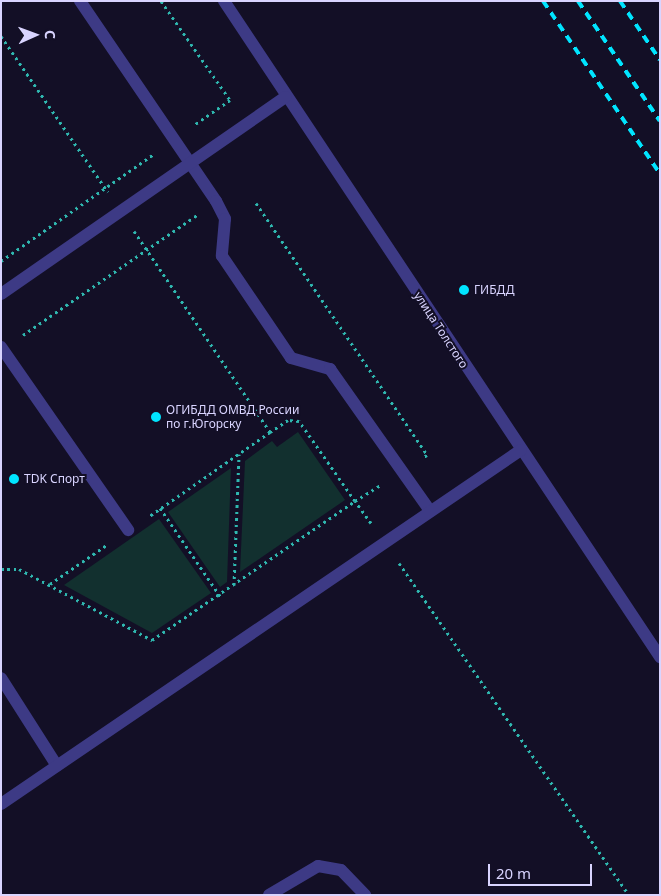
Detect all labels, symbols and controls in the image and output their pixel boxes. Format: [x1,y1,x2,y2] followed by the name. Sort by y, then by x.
[10,10,60,60] north arrow
[41,30,60,39] text: С
[474,283,515,297] place label: ГИБДД
[458,284,470,296] marker: ГИБДД
[411,289,471,371] street label: улица Толстого
[166,403,299,431] place label: ОГИБДД ОМВД России по г.Югорску
[150,411,162,423] marker: ОГИБДД ОМВД России по г.Югорску
[24,472,85,486] place label: TDK Спорт
[8,473,20,485] marker: TDK Спорт
[491,854,595,886] scale bar
[496,863,531,883] text: 20 m

